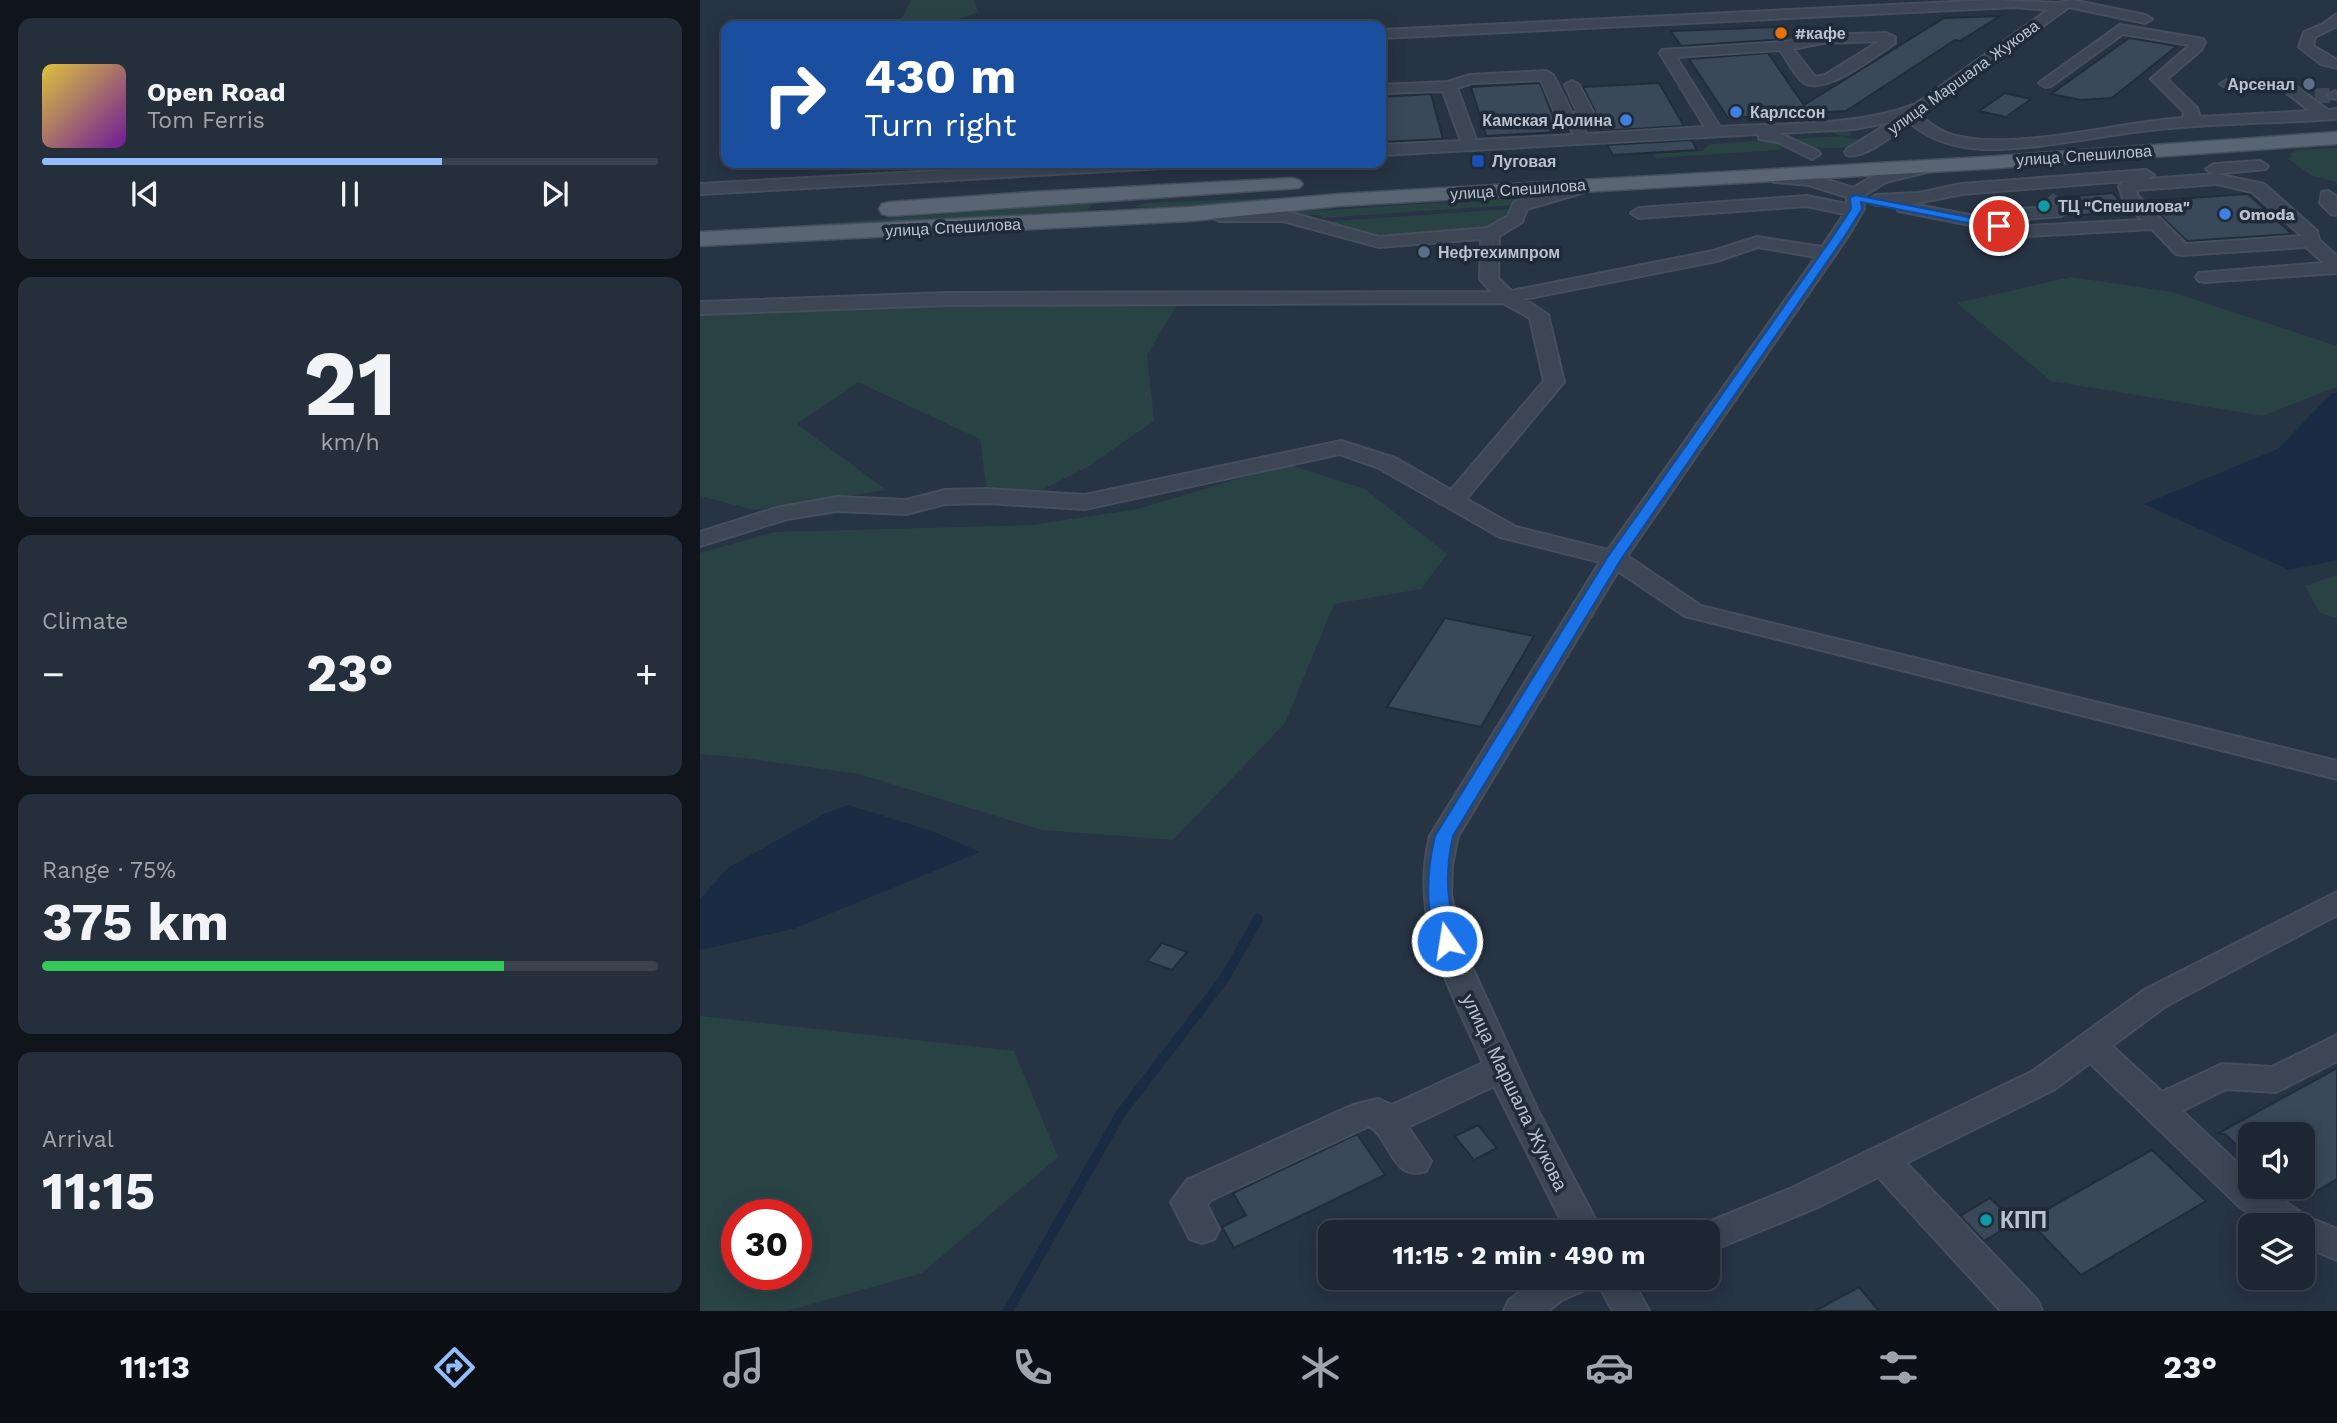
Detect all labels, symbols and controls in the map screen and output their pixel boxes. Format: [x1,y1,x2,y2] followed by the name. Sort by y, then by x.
[1884,16,2043,139] street label: улица Маршала Жукова
[1795,24,1846,43] place label: #кафе
[1773,25,1789,41] marker: #кафе
[864,47,1016,105] text: 430 m
[749,49,840,140] icon: right
[2227,75,2295,94] place label: Арсенал
[2301,76,2317,92] marker: Арсенал
[147,77,285,107] text: Open Road
[1750,103,1825,122] place label: Карлссон
[1728,104,1744,120] marker: Карлссон
[864,106,1016,144] text: Turn right
[147,107,265,134] text: Tom Ferris
[1482,111,1612,130] place label: Камская Долина
[1618,112,1634,128] marker: Камская Долина
[2016,141,2153,170] street label: улица Спешилова
[1492,152,1556,171] place label: Луговая
[1470,153,1486,169] marker: Луговая
[126,175,164,213] icon: previous
[331,175,369,213] icon: pause
[536,175,574,213] icon: next
[1450,175,1587,204] street label: улица Спешилова
[1969,196,2029,256] pin
[2058,197,2190,216] place label: ТЦ "Спешилова"
[2036,198,2052,214] marker: ТЦ "Спешилова"
[2239,205,2295,224] place label: Omoda
[2217,206,2233,222] marker: Omoda
[1980,207,2018,245] icon: arrive
[885,214,1022,241] street label: улица Спешилова
[1438,243,1560,262] place label: Нефтехимпром
[1416,244,1432,260] marker: Нефтехимпром
[303,330,397,437] text: 21
[320,429,380,456] text: km/h
[42,608,128,635] text: Climate
[306,643,394,704] text: 23°
[42,652,65,696] text: −
[635,652,658,696] text: +
[42,857,176,884] text: Range · 75%
[42,892,229,953] text: 375 km
[1410,904,1484,978] position arrow
[1457,990,1572,1195] street label: улица Маршала Жукова
[2238,1122,2315,1290] map controls
[2238,1122,2315,1199] button: sound
[42,1126,114,1153] text: Arrival
[42,1161,155,1222] text: 11:15
[721,1199,812,1290] speed limit sign: 30
[2000,1207,2047,1234] place label: КПП
[1978,1212,1994,1228] marker: КПП
[2238,1213,2315,1290] button: layers
[1392,1240,1646,1270] text: 11:15 · 2 min · 490 m
[430,1343,479,1392] icon: directions
[719,1343,768,1392] icon: music
[1008,1343,1057,1392] icon: phone
[1296,1343,1345,1392] icon: climate
[1585,1343,1634,1392] icon: car
[1874,1343,1923,1392] icon: filters
[120,1348,190,1386] text: 11:13
[2163,1348,2217,1386] text: 23°

